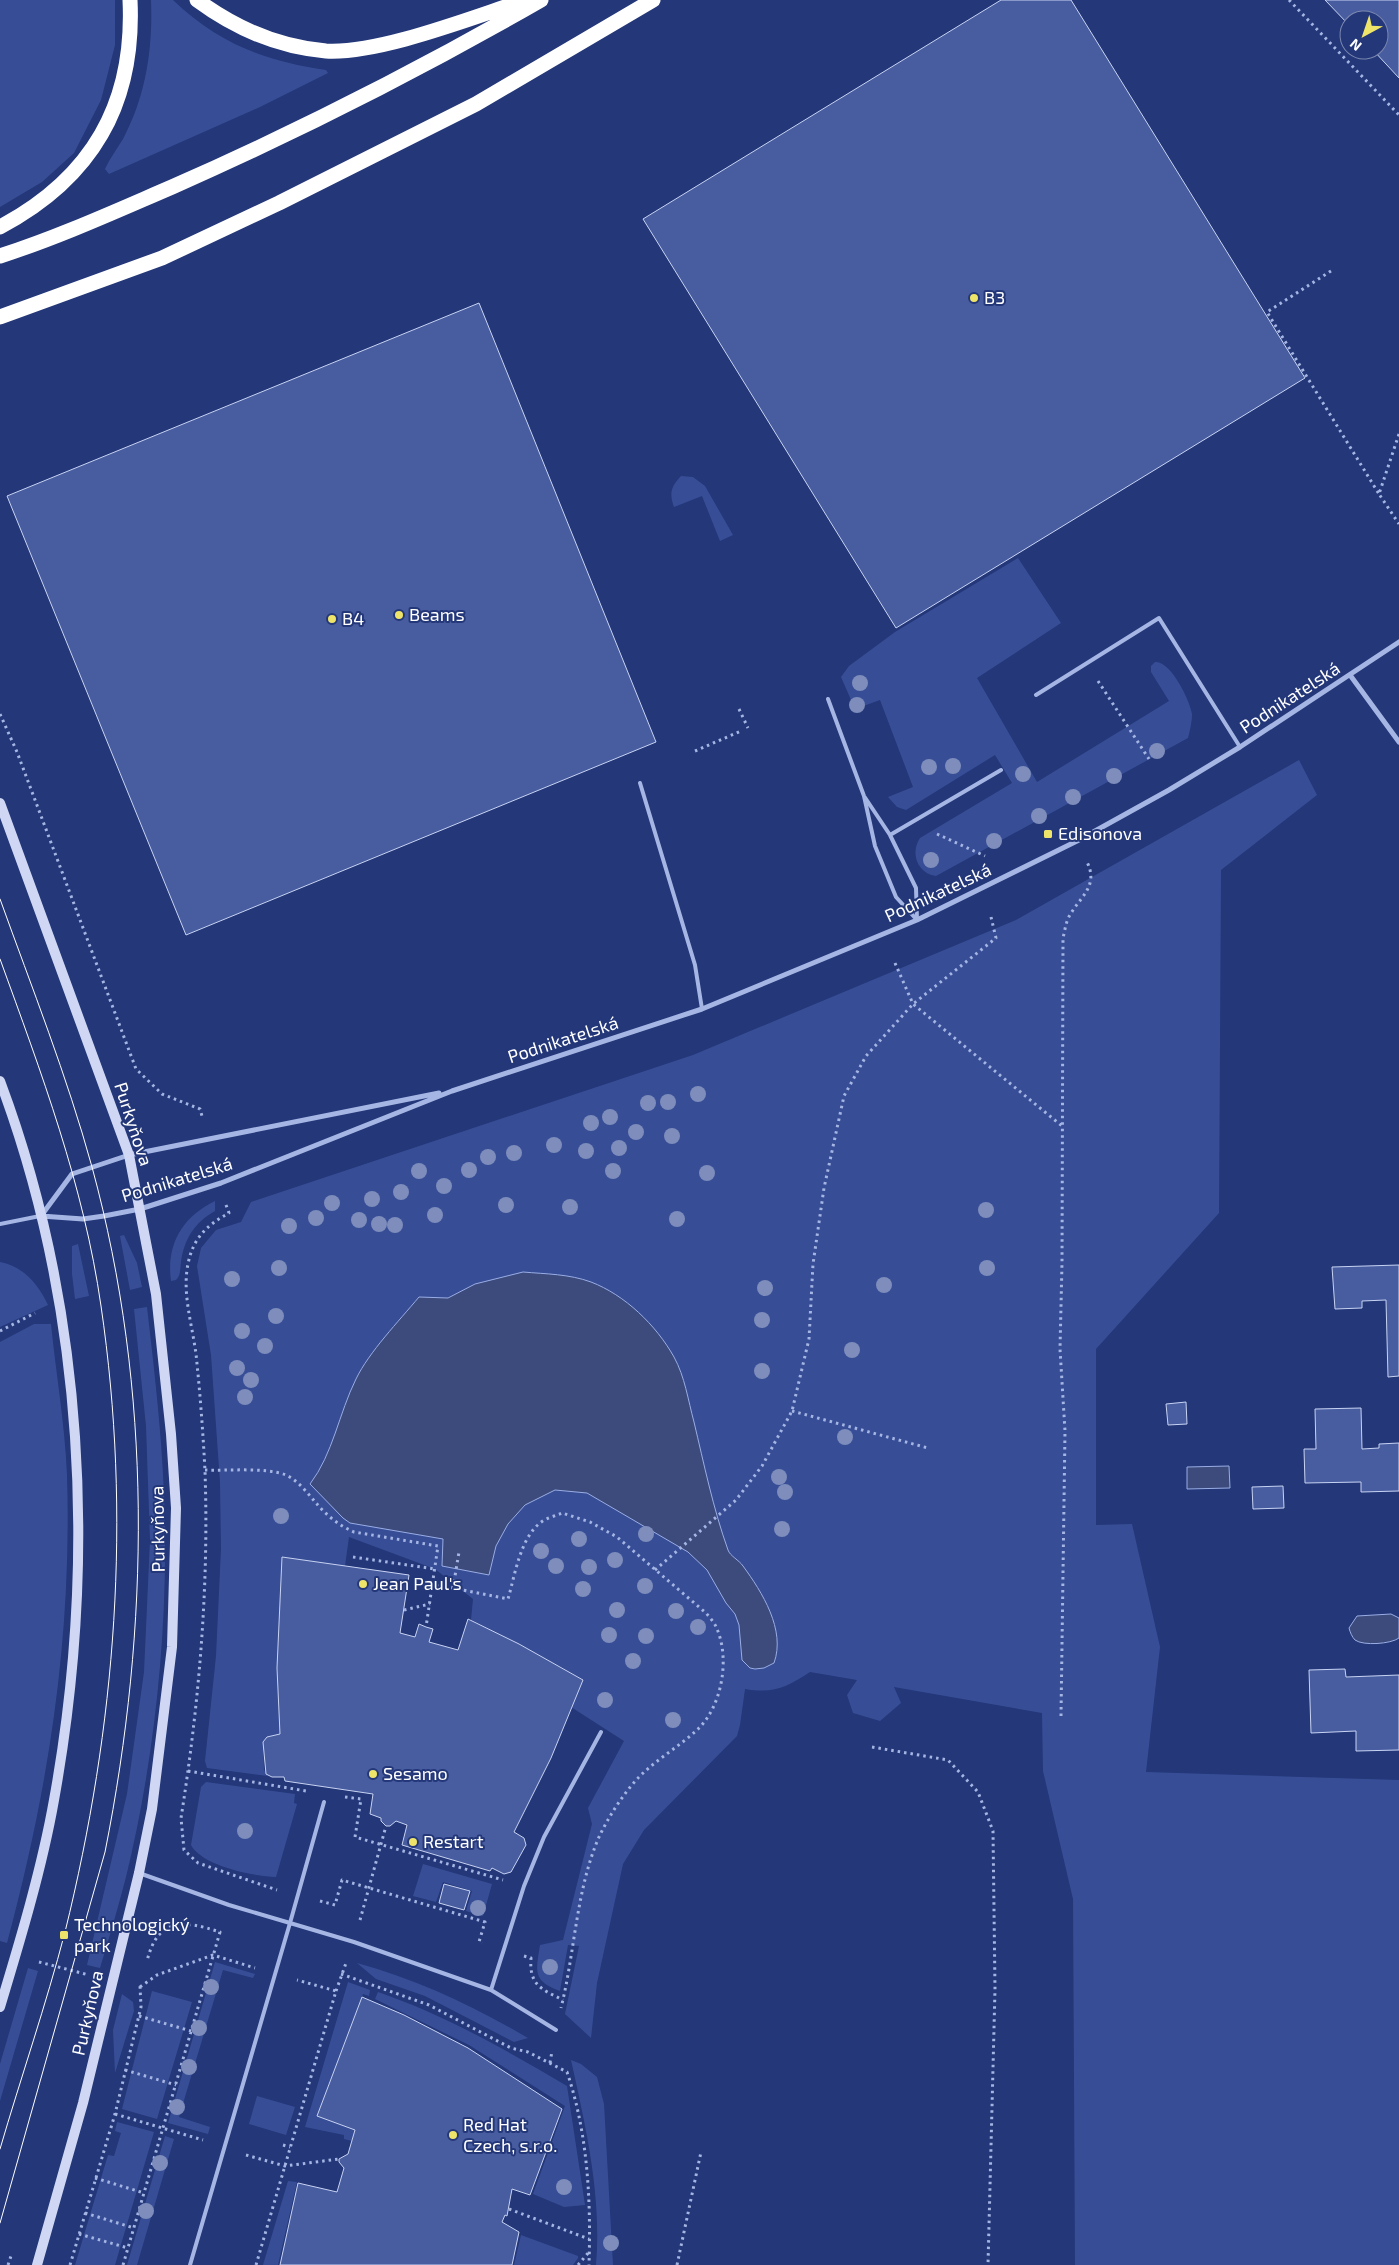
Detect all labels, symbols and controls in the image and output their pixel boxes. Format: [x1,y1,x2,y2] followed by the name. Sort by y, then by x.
[1339,10,1389,60] north arrow
[1346,36,1365,55] text: N
[984,286,1005,308] place label: B3
[968,292,980,304] marker: B3
[409,603,465,625] place label: Beams
[342,607,364,629] place label: B4
[393,609,405,621] marker: Beams
[326,613,338,625] marker: B4
[1235,657,1344,738] street label: Podnikatelská
[1058,822,1142,844] place label: Edisonova
[1042,828,1054,840] marker: Edisonova
[881,858,994,926] street label: Podnikatelská
[505,1011,621,1067] street label: Podnikatelská
[110,1079,158,1168] street label: Purkyňova
[118,1152,235,1206] street label: Podnikatelská
[145,1485,169,1573] street label: Purkyňova
[373,1572,462,1594] place label: Jean Paul's
[357,1578,369,1590] marker: Jean Paul's
[383,1762,448,1784] place label: Sesamo
[367,1768,379,1780] marker: Sesamo
[423,1830,484,1852] place label: Restart
[407,1836,419,1848] marker: Restart
[74,1913,190,1956] place label: Technologický park
[58,1929,70,1941] marker: Technologický park
[67,1968,107,2057] street label: Purkyňova
[463,2113,557,2156] place label: Red Hat Czech, s.r.o.
[447,2129,459,2141] marker: Red Hat Czech, s.r.o.

